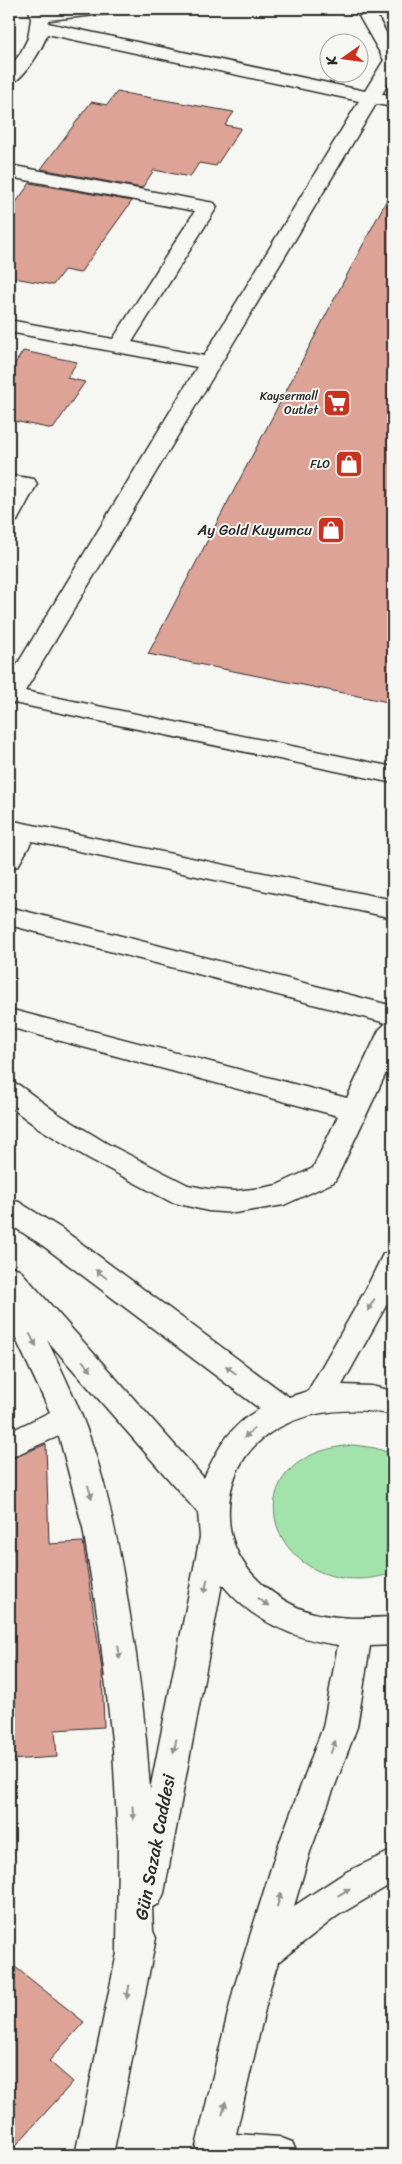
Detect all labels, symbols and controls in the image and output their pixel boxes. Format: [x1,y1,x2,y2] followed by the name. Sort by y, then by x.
[320,32,370,82] north arrow
[318,52,345,69] text: K
[260,385,319,421] place label: Kaysermall Outlet
[322,388,352,418] supermarket icon: Kaysermall Outlet
[334,449,364,479] shop icon: FLO
[310,453,330,475] place label: FLO
[316,515,346,545] shop icon: Ay Gold Kuyumcu
[196,517,312,543] place label: Ay Gold Kuyumcu
[95,1268,108,1279] one-way arrow
[367,1299,376,1312] one-way arrow
[29,1333,37,1347] one-way arrow
[81,1359,93,1371] one-way arrow
[225,1365,238,1376] one-way arrow
[243,1427,255,1439] one-way arrow
[87,1484,95,1499] one-way arrow
[201,1579,209,1595] one-way arrow
[256,1597,270,1607] one-way arrow
[115,1644,123,1660] one-way arrow
[171,1738,179,1754] one-way arrow
[329,1739,337,1754] one-way arrow
[125,1770,185,1923] street label: Gün Sazak Caddesi
[129,1806,137,1822] one-way arrow
[338,1888,351,1897] one-way arrow
[275,1892,283,1907] one-way arrow
[123,1984,131,2000] one-way arrow
[220,2100,228,2115] one-way arrow

